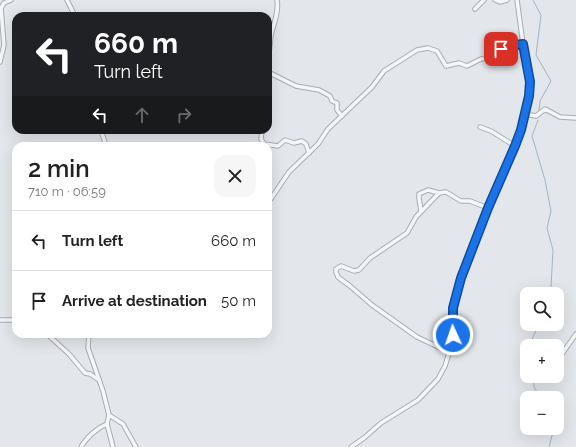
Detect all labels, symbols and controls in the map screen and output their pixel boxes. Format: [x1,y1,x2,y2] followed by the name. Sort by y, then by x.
[94,27,178,60] text: 660 m
[28,28,80,80] icon: left
[484,32,518,66] pin
[490,38,512,60] icon: arrive
[94,61,163,82] text: Turn left
[89,104,111,126] icon: left
[131,104,153,126] icon: ahead
[173,104,195,126] icon: right
[28,154,90,183] text: 2 min
[214,155,256,197] button: close
[28,184,106,199] text: 710 m · 06:59
[28,230,50,252] icon: left
[62,232,123,250] text: Turn left
[211,232,256,250] text: 660 m
[520,287,564,435] map controls
[520,287,564,331] button: search
[28,290,50,312] icon: arrive
[62,292,207,310] text: Arrive at destination
[221,292,256,310] text: 50 m
[432,314,474,356] position arrow
[520,339,564,383] button: +
[520,391,564,435] button: −

